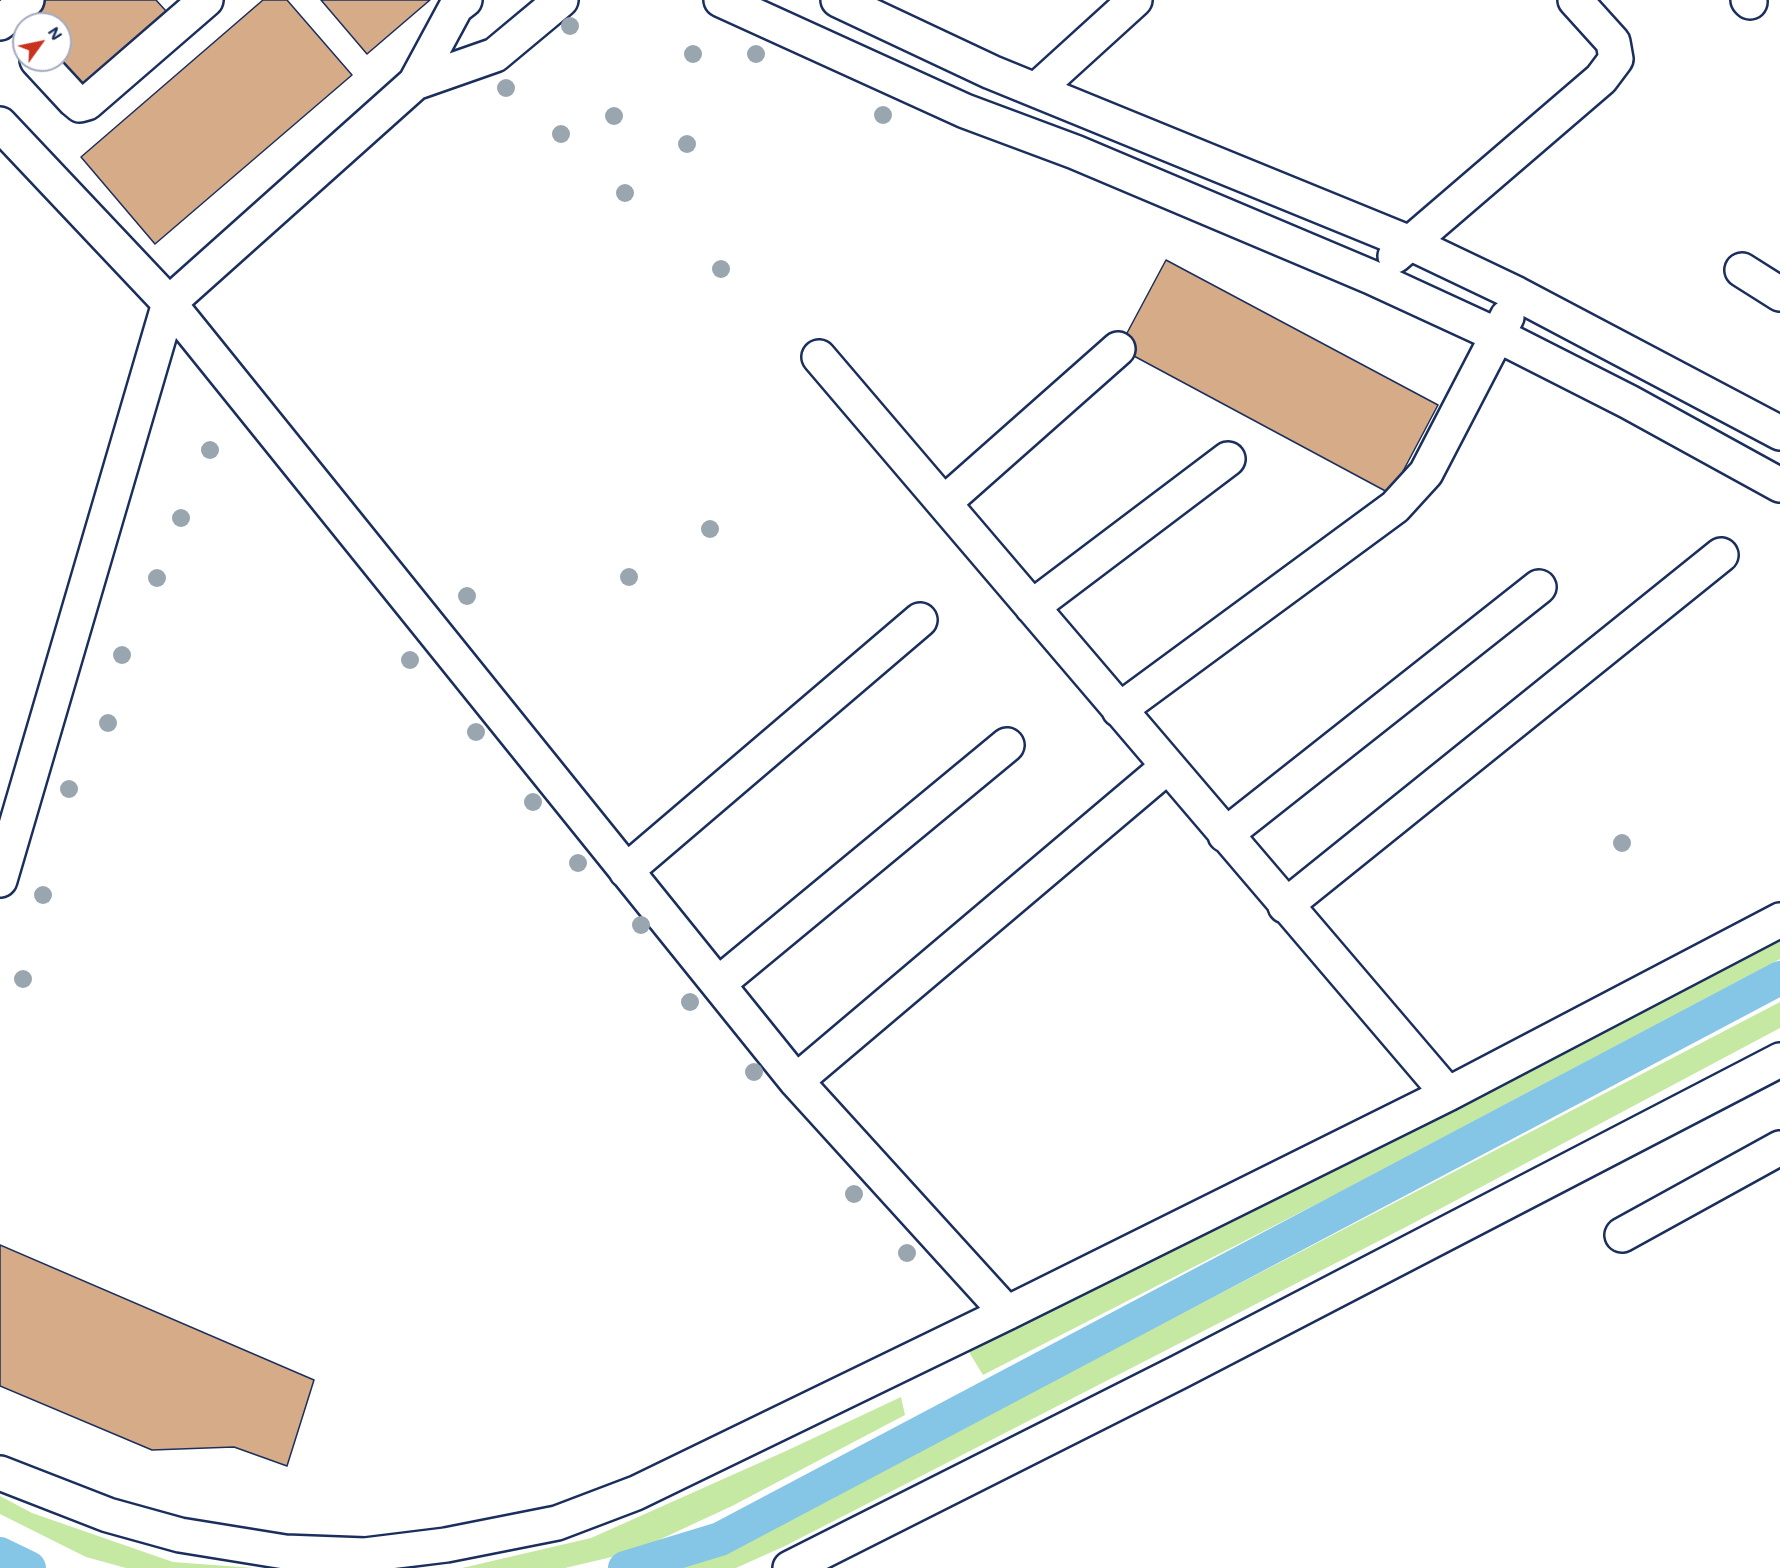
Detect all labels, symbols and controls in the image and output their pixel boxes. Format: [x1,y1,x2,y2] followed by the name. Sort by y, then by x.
[12,12,72,72] north arrow
[44,22,68,44] text: N

